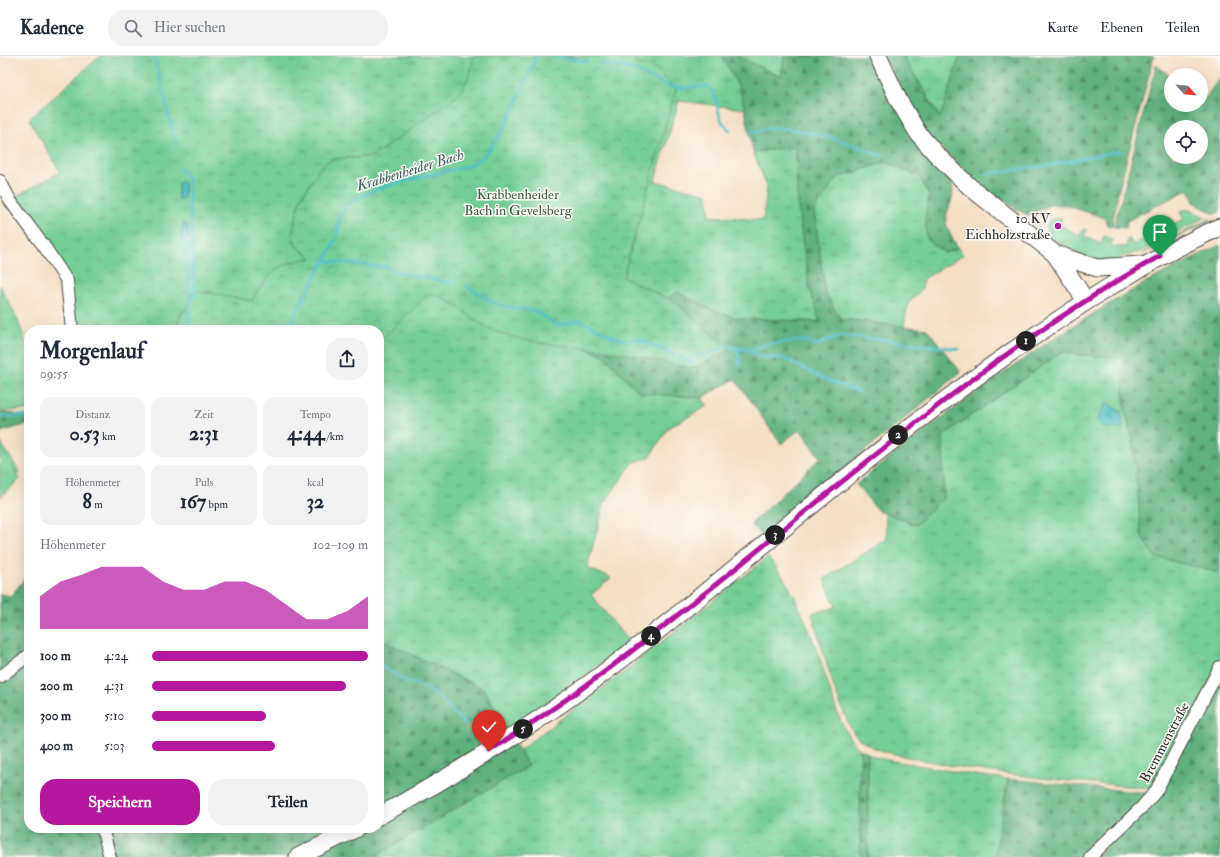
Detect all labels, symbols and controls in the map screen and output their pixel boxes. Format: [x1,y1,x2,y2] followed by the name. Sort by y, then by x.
[108,10,388,46] search box
[20,16,84,40] text: Kadence
[122,17,144,39] icon: search
[154,18,226,37] text: Hier suchen
[1047,19,1078,36] text: Karte
[1100,19,1143,36] text: Ebenen
[1165,19,1200,36] text: Teilen
[1164,68,1208,112] north arrow
[1164,68,1208,164] map controls
[1164,120,1208,164] button: locate
[353,145,466,196] water label: Krabbenheider Bach
[464,186,573,219] park label: Krabbenheider Bach in Gevelsberg
[965,210,1051,243] place label: 10 KV Eichholzstraße
[1143,215,1177,256] pin
[1053,221,1063,231] marker: 10 KV Eichholzstraße
[1149,221,1171,243] icon: arrive
[1016,331,1036,351] pin: 1
[1024,334,1028,347] text: 1
[40,337,144,365] text: Morgenlauf
[326,338,368,380] button: share
[40,366,68,382] text: 09:55
[75,408,110,421] text: Distanz
[194,408,214,421] text: Zeit
[300,408,331,421] text: Tempo
[69,421,100,446] text: 0.53
[189,421,219,446] text: 2:31
[287,421,325,446] text: 4:44
[888,425,908,445] pin: 2
[895,428,901,441] text: 2
[100,430,116,443] text: km
[325,430,343,443] text: /km
[65,476,120,489] text: Höhenmeter
[195,476,213,489] text: Puls
[307,476,324,489] text: kcal
[83,489,92,514] text: 8
[180,489,206,514] text: 167
[306,489,324,514] text: 32
[92,498,103,511] text: m
[206,498,228,511] text: bpm
[765,525,785,545] pin: 3
[773,528,777,541] text: 3
[40,537,106,553] text: Höhenmeter
[313,537,368,553] text: 102–109 m
[641,626,661,646] pin: 4
[648,629,654,642] text: 4
[40,648,71,664] text: 100 m
[104,648,128,664] text: 4:24
[40,678,73,694] text: 200 m
[104,678,124,694] text: 4:31
[1136,699,1193,785] street label: Bremmenstraße
[40,708,71,724] text: 300 m
[104,708,124,724] text: 5:10
[472,710,506,751] pin
[478,716,500,738] icon: check
[513,719,533,739] pin: 5
[521,722,525,735] text: 5
[40,738,73,754] text: 400 m
[104,738,125,754] text: 5:03
[40,779,200,825] button: Speichern
[208,779,368,825] button: Teilen

